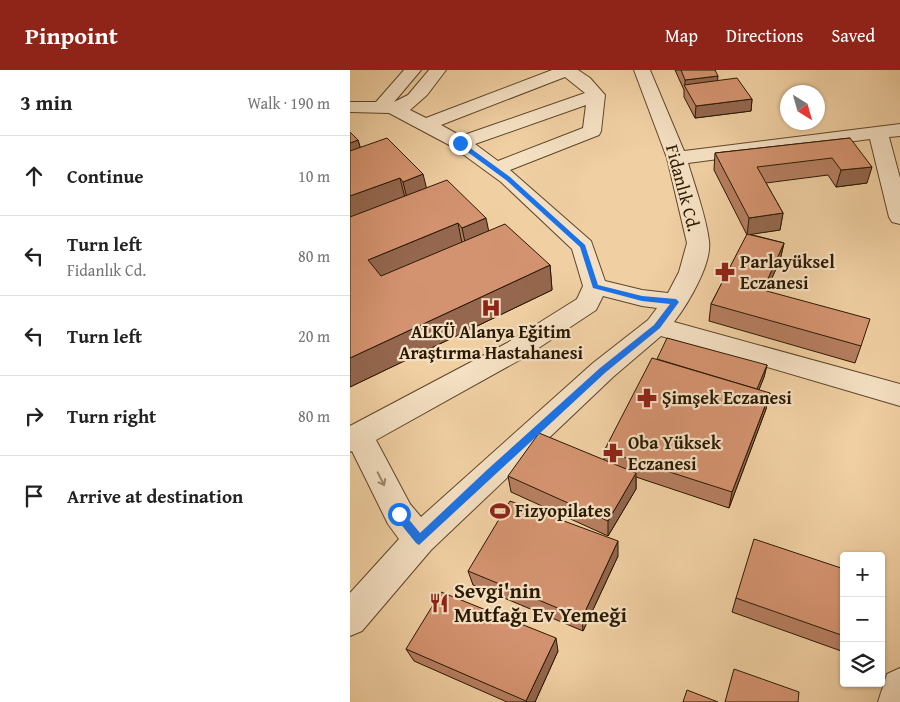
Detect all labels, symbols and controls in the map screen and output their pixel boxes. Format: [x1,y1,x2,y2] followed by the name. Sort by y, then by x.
[25,18,118,53] text: Pinpoint
[665,22,698,49] text: Map
[726,22,803,49] text: Directions
[831,22,875,49] text: Saved
[780,85,825,130] north arrow
[20,87,72,118] text: 3 min
[247,91,330,115] text: Walk · 190 m
[449,132,472,155] route end
[659,141,708,234] street label: Fidanlık Cd.
[20,162,48,190] icon: ahead
[67,162,144,190] text: Continue
[298,164,330,188] text: 10 m
[67,230,142,258] text: Turn left
[20,242,48,270] icon: left
[298,244,330,268] text: 80 m
[740,248,835,296] place label: Parlayüksel Eczanesi
[67,258,146,282] text: Fidanlık Cd.
[714,261,736,283] pharmacy icon: Parlayüksel Eczanesi
[480,297,502,319] hospital icon: ALKÜ Alanya Eğitim Araştırma Hastahanesi
[399,318,583,366] place label: ALKÜ Alanya Eğitim Araştırma Hastahanesi
[20,322,48,350] icon: left
[67,322,142,350] text: Turn left
[298,324,330,348] text: 20 m
[662,384,792,411] place label: Şimşek Eczanesi
[636,387,658,409] pharmacy icon: Şimşek Eczanesi
[20,402,48,430] icon: right
[67,402,156,430] text: Turn right
[298,404,330,428] text: 80 m
[628,429,722,477] place label: Oba Yüksek Eczanesi
[602,442,624,464] pharmacy icon: Oba Yüksek Eczanesi
[376,472,386,487] one-way arrow
[20,482,48,510] icon: arrive
[67,482,243,510] text: Arrive at destination
[515,497,611,524] place label: Fizyopilates
[489,500,511,522] sports icon: Fizyopilates
[388,503,411,526] route start
[840,552,885,687] map controls
[840,552,885,597] button: +
[454,575,627,630] place label: Sevgi'nin Mutfağı Ev Yemeği
[428,592,450,614] restaurant icon: Sevgi'nin Mutfağı Ev Yemeği
[840,597,885,642] button: −
[840,642,885,687] button: layers

